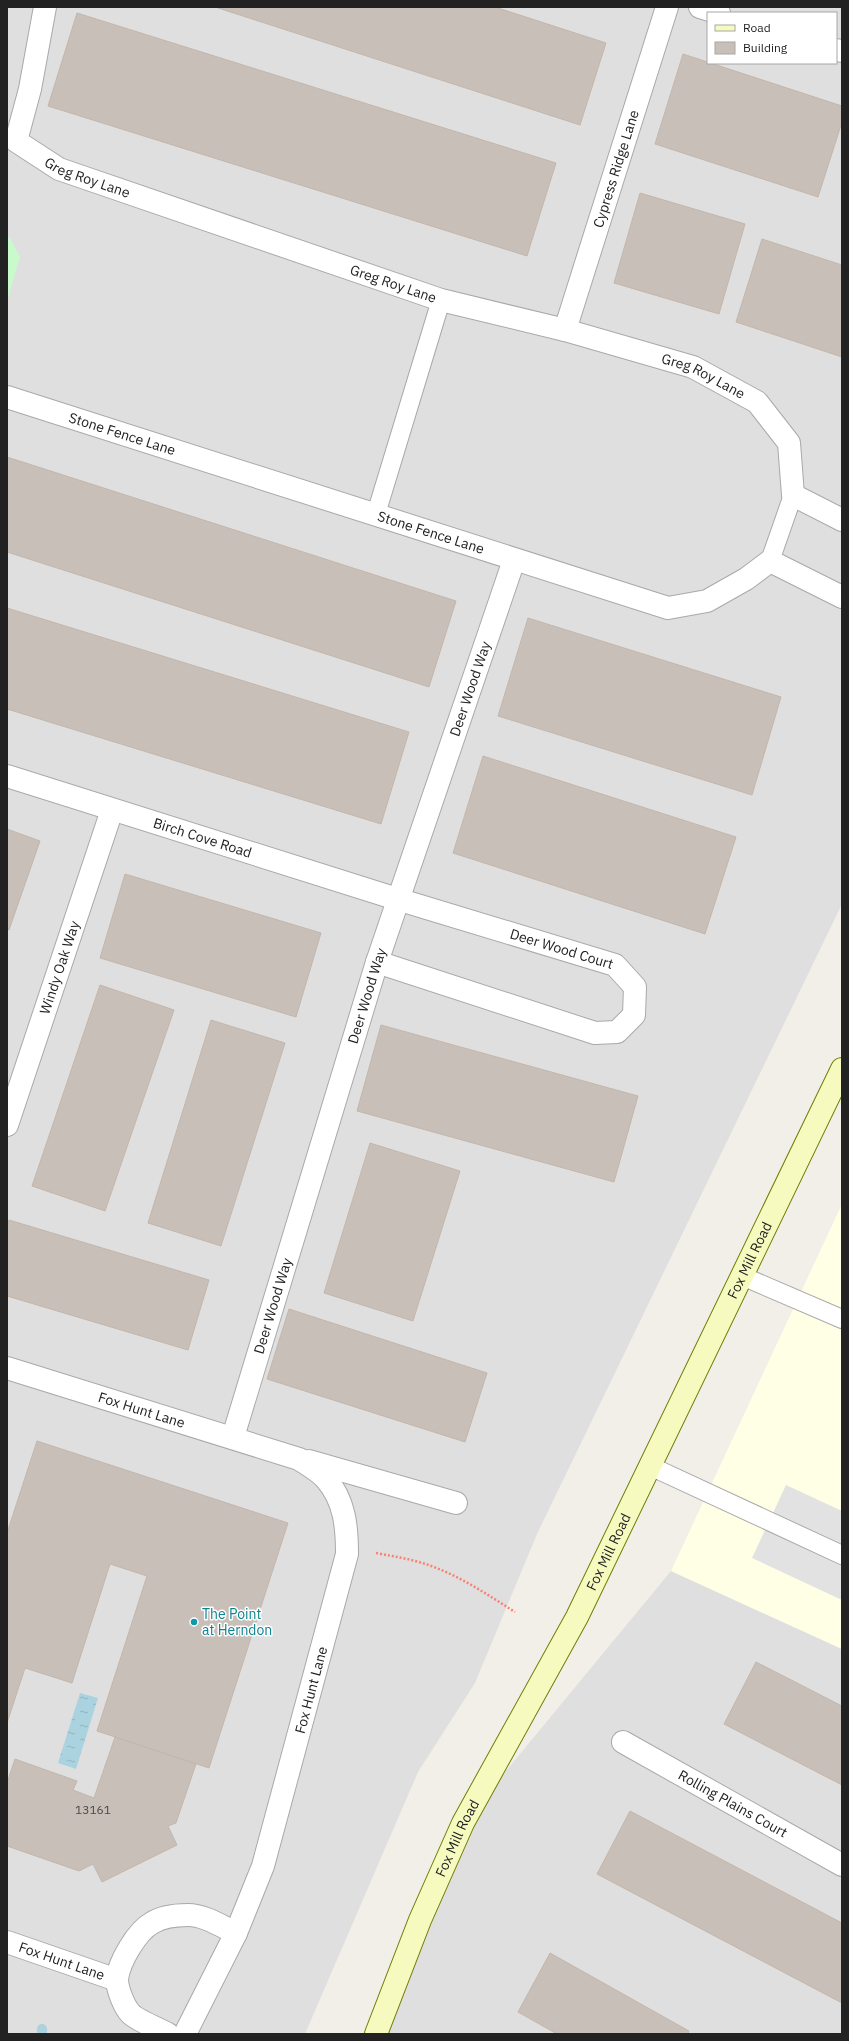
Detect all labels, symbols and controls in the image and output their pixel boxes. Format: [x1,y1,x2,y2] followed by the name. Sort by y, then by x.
[707,12,837,64] legend
[743,20,771,35] text: Road
[743,40,788,55] text: Building
[589,107,643,230] street label: Cypress Ridge Lane
[41,153,133,202] street label: Greg Roy Lane
[348,261,439,307] street label: Greg Roy Lane
[659,349,748,403] street label: Greg Roy Lane
[67,408,178,459] street label: Stone Fence Lane
[375,507,487,558] street label: Stone Fence Lane
[446,639,495,739] street label: Deer Wood Way
[151,814,254,862] street label: Birch Cove Road
[36,919,83,1016] street label: Windy Oak Way
[508,925,616,973] street label: Deer Wood Court
[344,946,390,1046] street label: Deer Wood Way
[723,1219,776,1302] street label: Fox Mill Road
[250,1256,296,1356] street label: Deer Wood Way
[96,1388,187,1432] street label: Fox Hunt Lane
[582,1510,635,1593] street label: Fox Mill Road
[202,1605,272,1639] place label: The Point at Herndon
[189,1617,199,1627] marker: The Point at Herndon
[291,1644,331,1736] street label: Fox Hunt Lane
[675,1766,791,1842] street label: Rolling Plains Court
[431,1796,483,1880] street label: Fox Mill Road
[75,1802,111,1817] house number: 13161
[16,1938,107,1984] street label: Fox Hunt Lane

